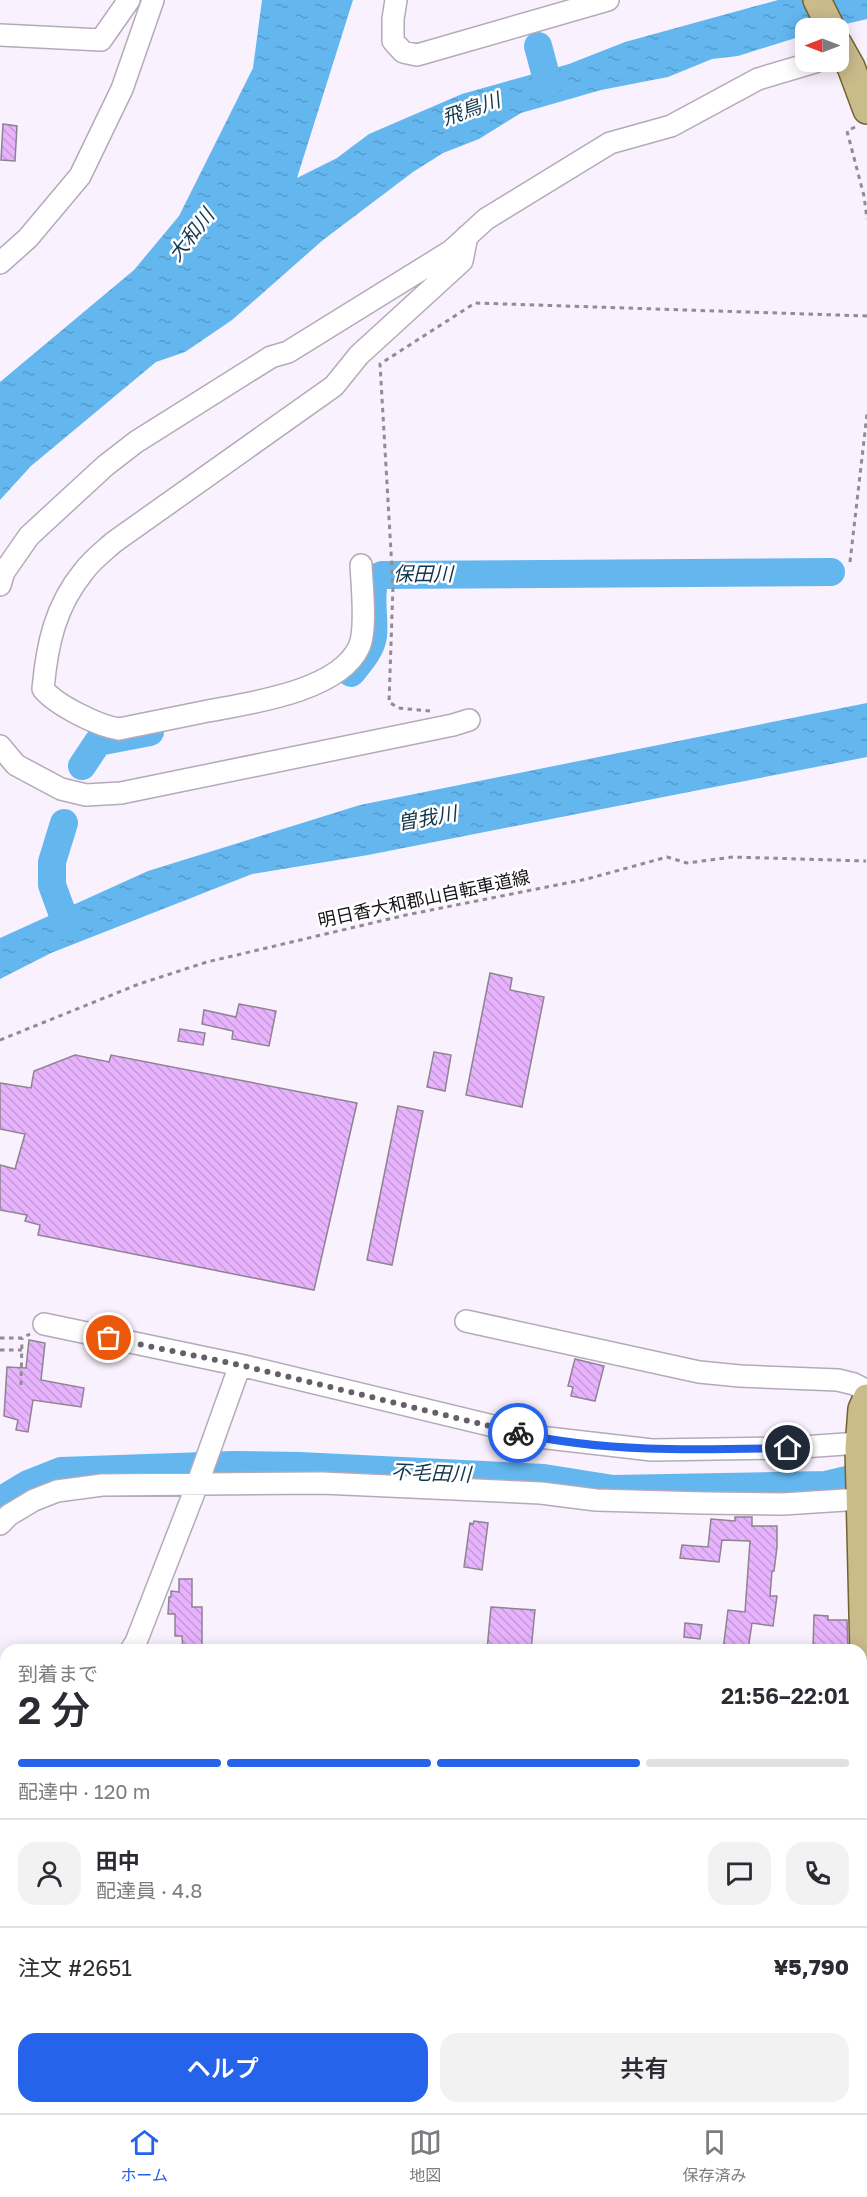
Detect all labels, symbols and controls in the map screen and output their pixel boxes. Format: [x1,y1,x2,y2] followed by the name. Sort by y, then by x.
[795,18,849,72] north arrow
[795,18,849,72] map controls
[438,86,505,129] water label: 飛鳥川
[162,202,219,265] water label: 大和川
[393,561,455,585] water label: 保田川
[395,800,460,834] water label: 曽我川
[316,865,532,931] street label: 明日香大和郡山自転車道線
[83,1312,134,1363] pin
[92,1321,125,1354] icon: bag
[488,1403,548,1463] courier
[502,1417,535,1450] icon: bike
[762,1422,813,1473] pin
[771,1431,804,1464] icon: home
[391,1459,473,1485] water label: 不毛田川
[18,1661,98,1685] text: 到着まで
[721,1682,849,1709] text: 21:56–22:01
[18,1686,90,1733] text: 2 分
[18,1779,150,1803] text: 配達中 · 120 m
[18,1842,81,1905] button: person
[708,1842,771,1905] button: chat
[786,1842,849,1905] button: phone
[96,1847,140,1874] text: 田中
[96,1878,202,1902] text: 配達員 · 4.8
[774,1953,849,1980] text: ¥5,790
[18,1954,132,1981] text: 注文 #2651
[18,2033,428,2102] button: ヘルプ
[440,2033,849,2102] button: 共有
[120,2126,168,2186] tab: ホーム
[409,2126,442,2186] tab: 地図
[683,2126,747,2186] tab: 保存済み

